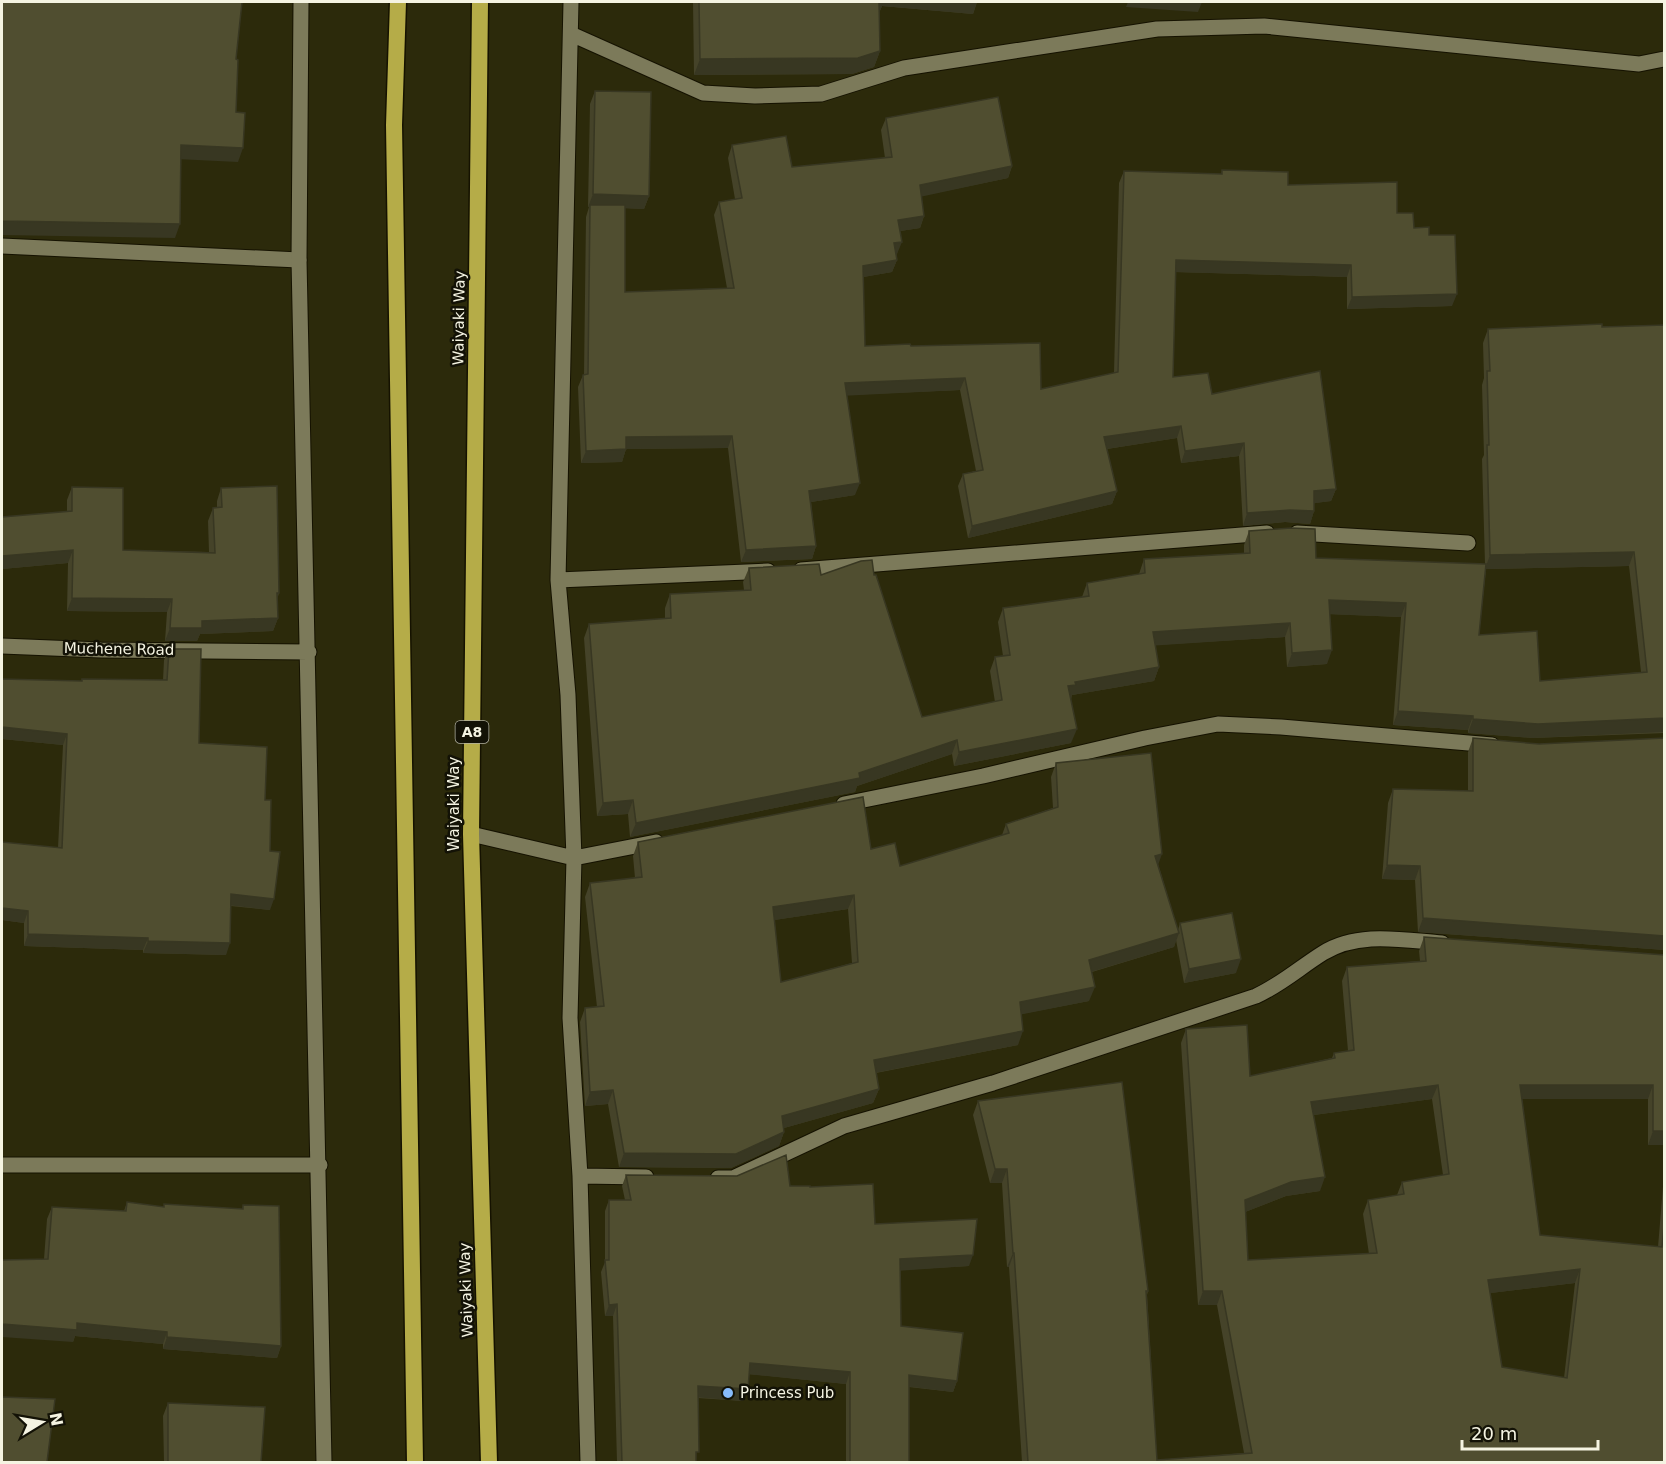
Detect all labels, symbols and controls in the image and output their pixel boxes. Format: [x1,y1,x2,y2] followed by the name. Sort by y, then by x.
[449,270,469,366] street label: Waiyaki Way
[64,639,174,659] street label: Muchene Road
[456,721,488,743] road number: A8
[445,756,463,851] street label: Waiyaki Way
[455,1242,477,1338] street label: Waiyaki Way
[740,1384,834,1402] place label: Princess Pub
[721,1386,735,1400] marker: Princess Pub
[12,1392,72,1452] north arrow
[46,1411,67,1428] text: N
[1462,1413,1598,1451] scale bar
[1471,1423,1517,1444] text: 20 m

